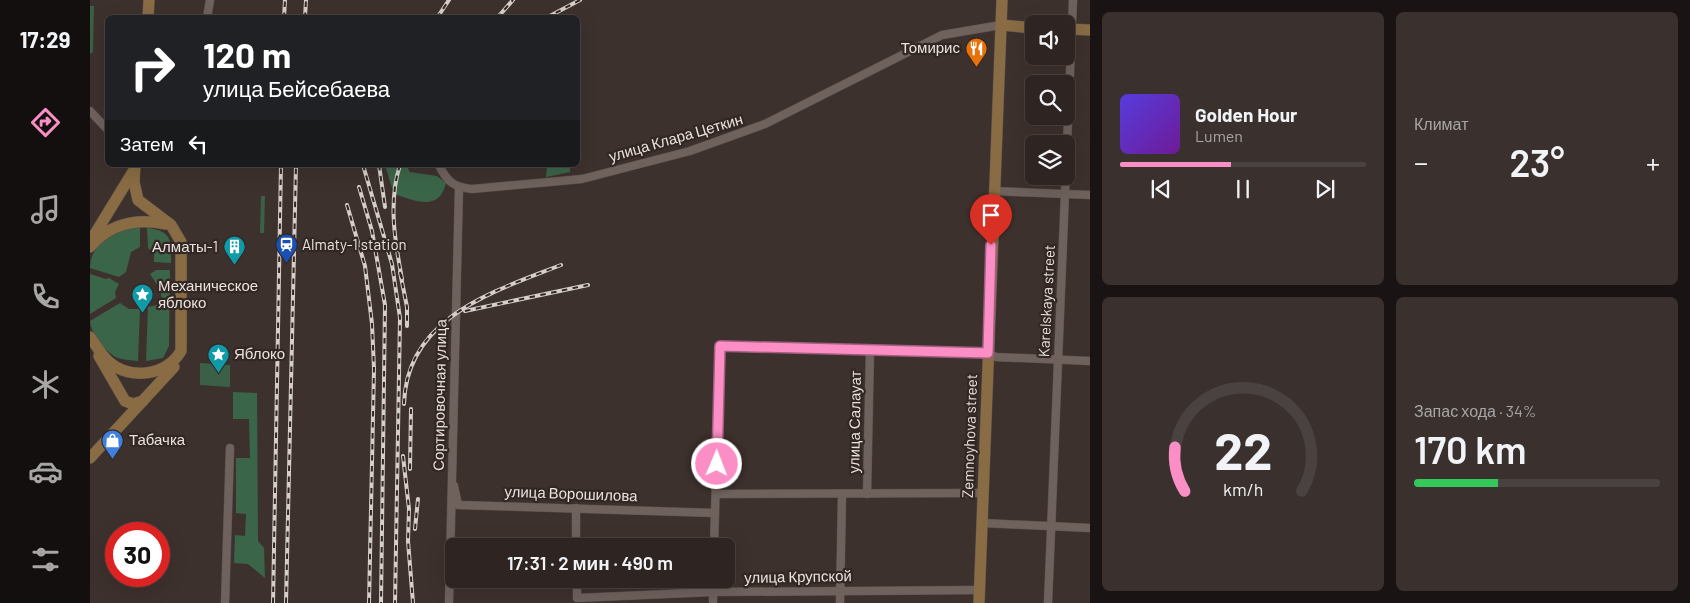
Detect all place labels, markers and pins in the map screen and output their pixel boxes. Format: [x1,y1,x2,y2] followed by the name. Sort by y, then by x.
[964,36,988,67] restaurant icon: Томирис
[901,38,960,56] place label: Томирис
[970,194,1012,245] pin
[274,233,298,264] station icon: Almaty-1 station
[222,235,246,266] building icon: Алматы-1
[302,235,407,253] place label: Almaty-1 station
[152,237,218,255] place label: Алматы-1
[158,276,258,311] place label: Механическое яблоко
[130,283,154,314] place icon: Механическое яблоко
[206,342,230,373] place icon: Яблоко
[234,344,285,362] place label: Яблоко
[101,428,125,459] shop icon: Табачка
[129,430,186,448] place label: Табачка

